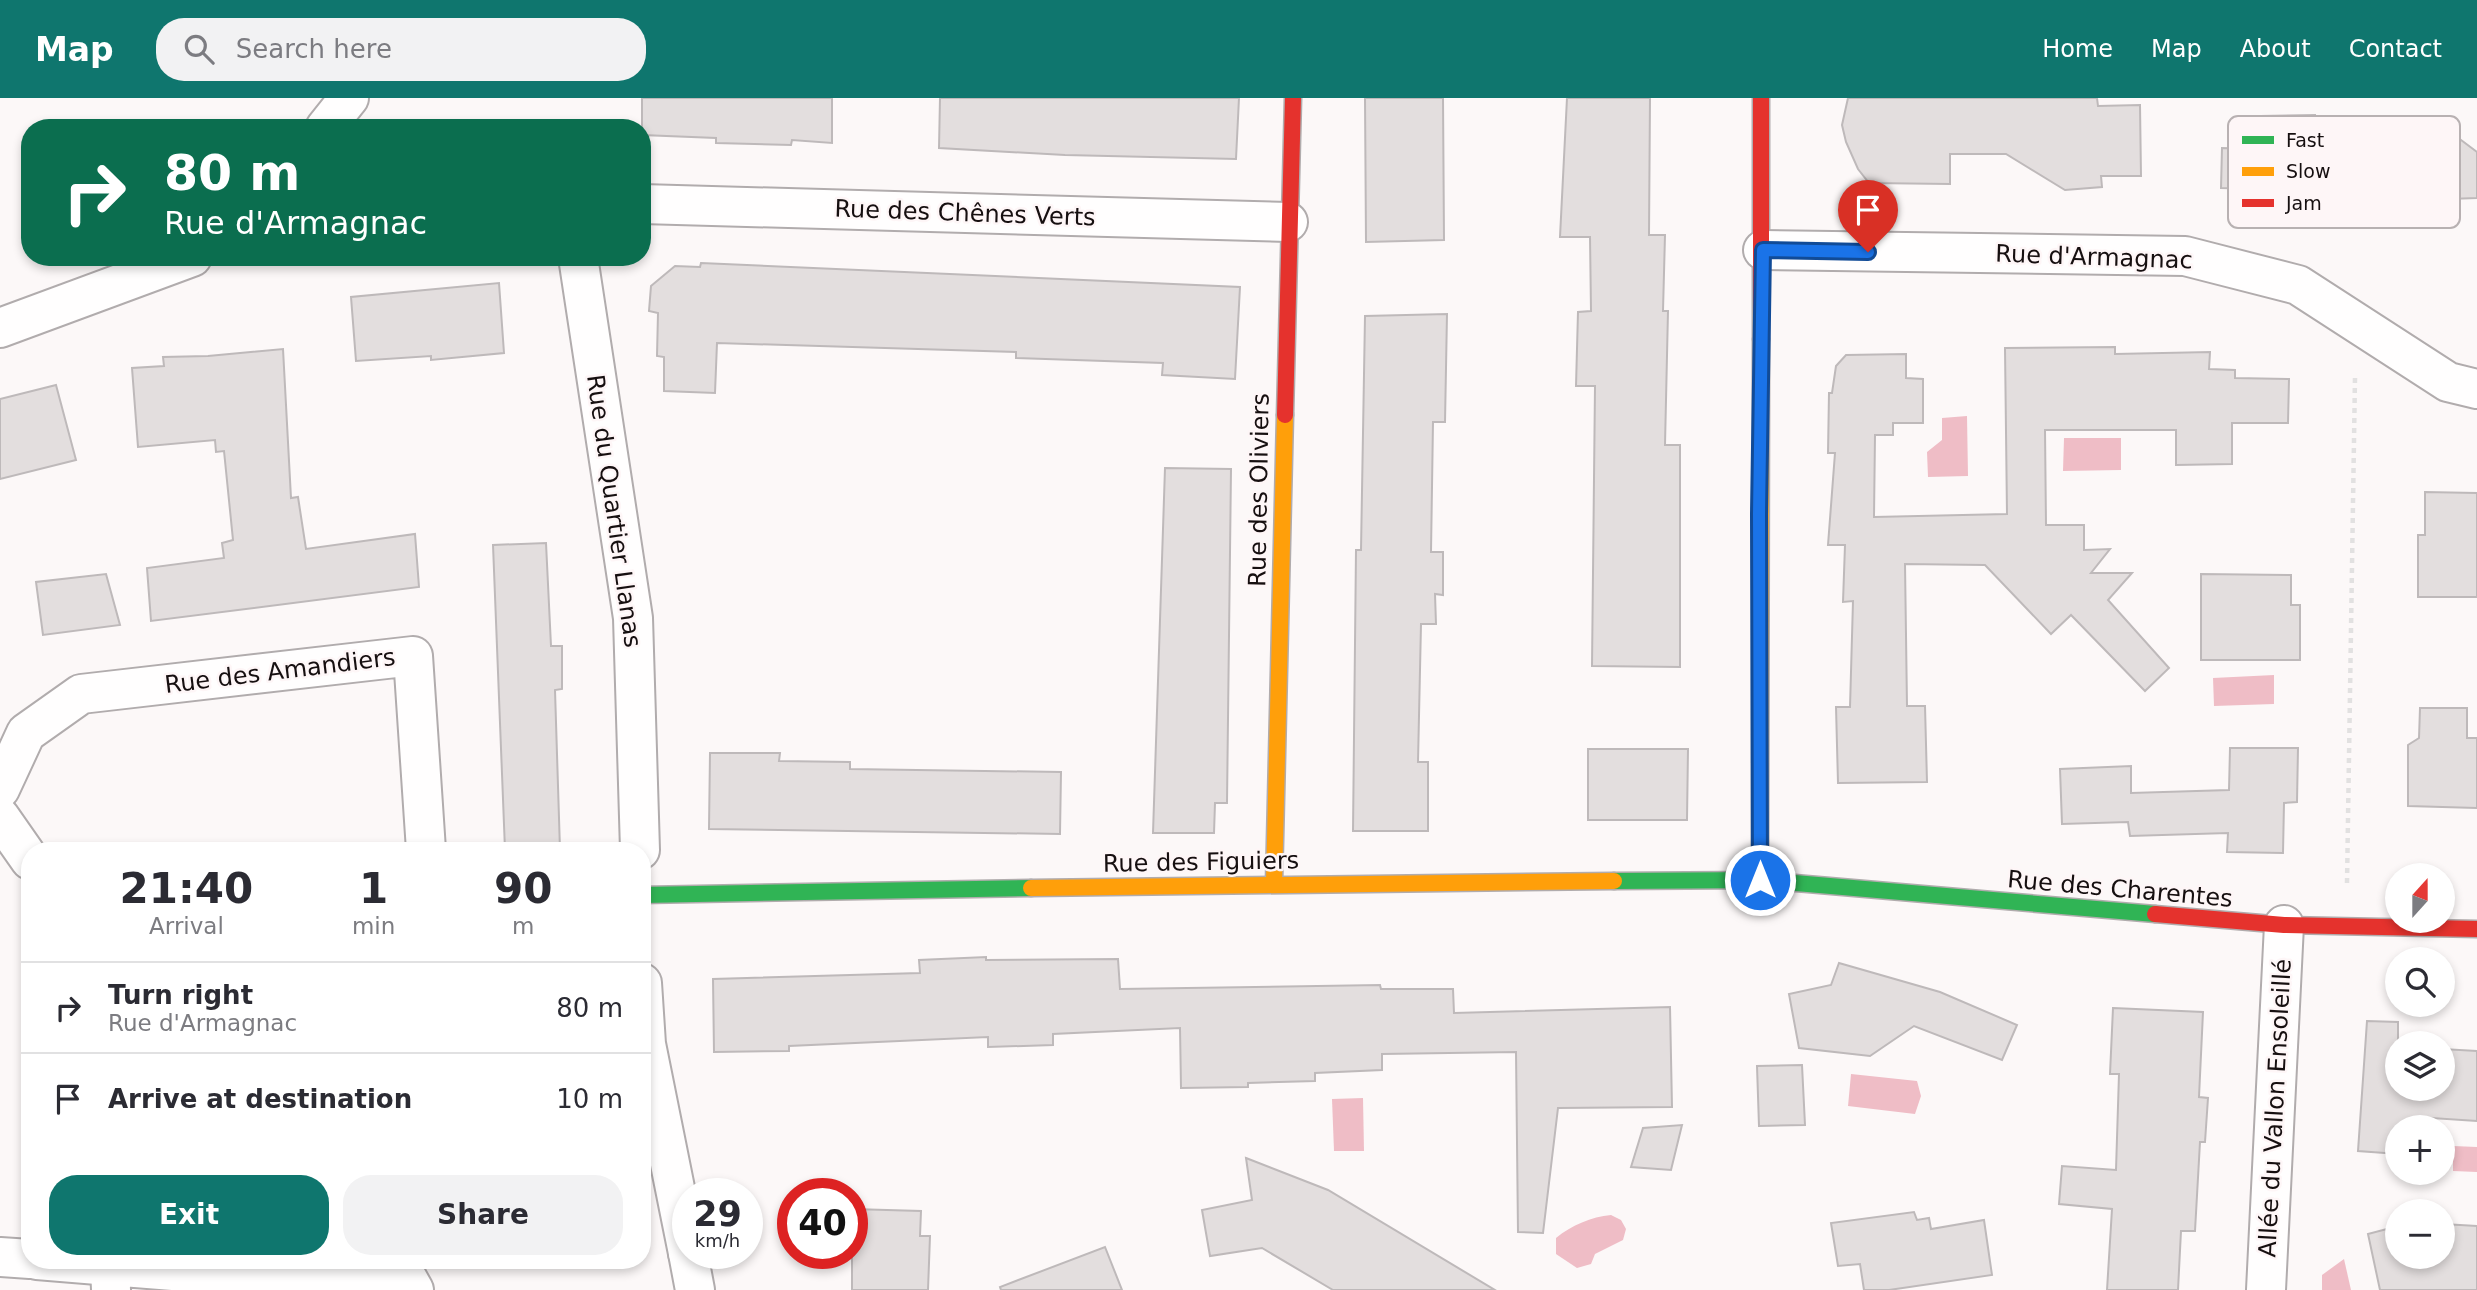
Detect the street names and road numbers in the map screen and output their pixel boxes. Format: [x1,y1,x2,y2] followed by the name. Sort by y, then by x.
[834,194,1096,232] street label: Rue des Chênes Verts
[1995,240,2193,274] street label: Rue d'Armagnac
[581,373,647,649] street label: Rue du Quartier Llanas
[1243,393,1275,587] street label: Rue des Oliviers
[163,643,397,699] street label: Rue des Amandiers
[1103,846,1299,878] street label: Rue des Figuiers
[2006,865,2234,913] street label: Rue des Charentes
[2253,958,2297,1258] street label: Allée du Vallon Ensoleillé

